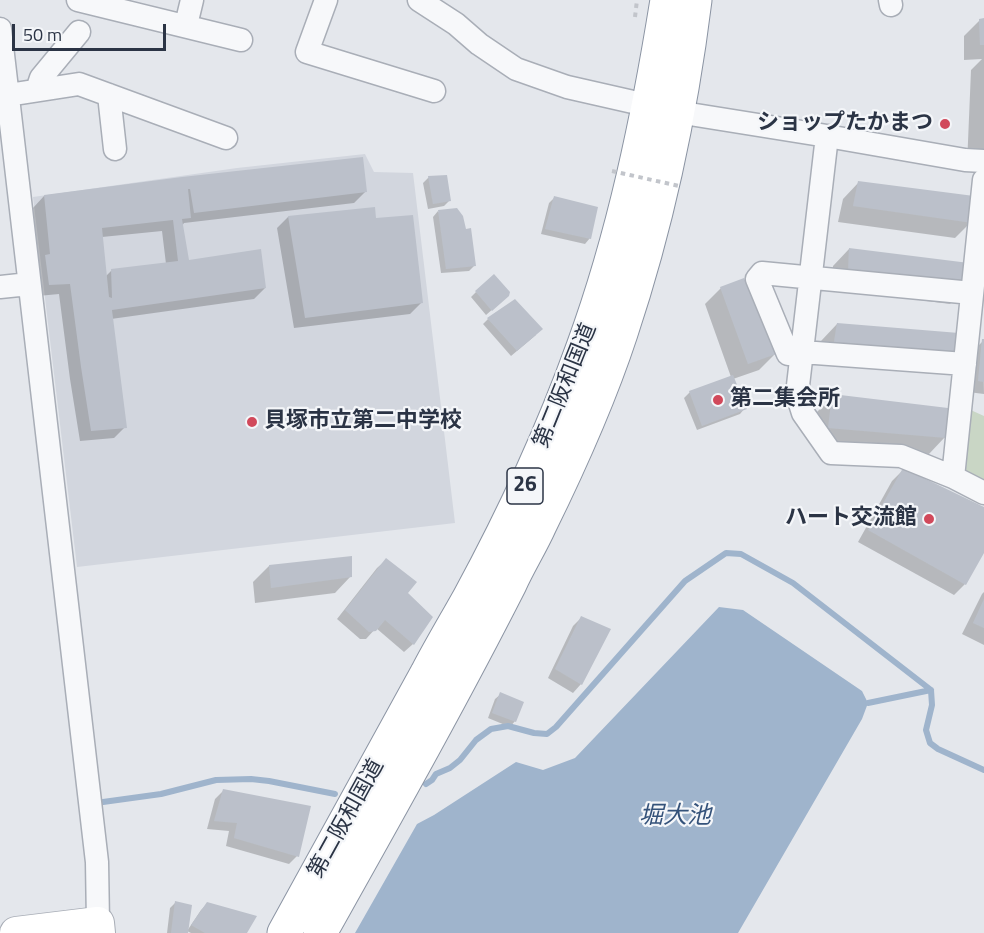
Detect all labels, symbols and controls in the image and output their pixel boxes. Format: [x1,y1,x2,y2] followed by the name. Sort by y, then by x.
[15,12,170,50] scale bar
[23,21,62,48] text: 50 m
[757,111,933,137] place label: ショップたかまつ
[938,117,952,131] marker: ショップたかまつ
[529,320,603,452] street label: 第二阪和国道
[730,387,840,413] place label: 第二集会所
[711,393,725,407] marker: 第二集会所
[264,409,462,435] place label: 貝塚市立第二中学校
[245,415,259,429] marker: 貝塚市立第二中学校
[507,468,543,504] road number: 26
[785,506,917,532] place label: ハート交流館
[922,512,936,526] marker: ハート交流館
[303,755,391,883] street label: 第二阪和国道
[639,803,711,831] water label: 堀大池

